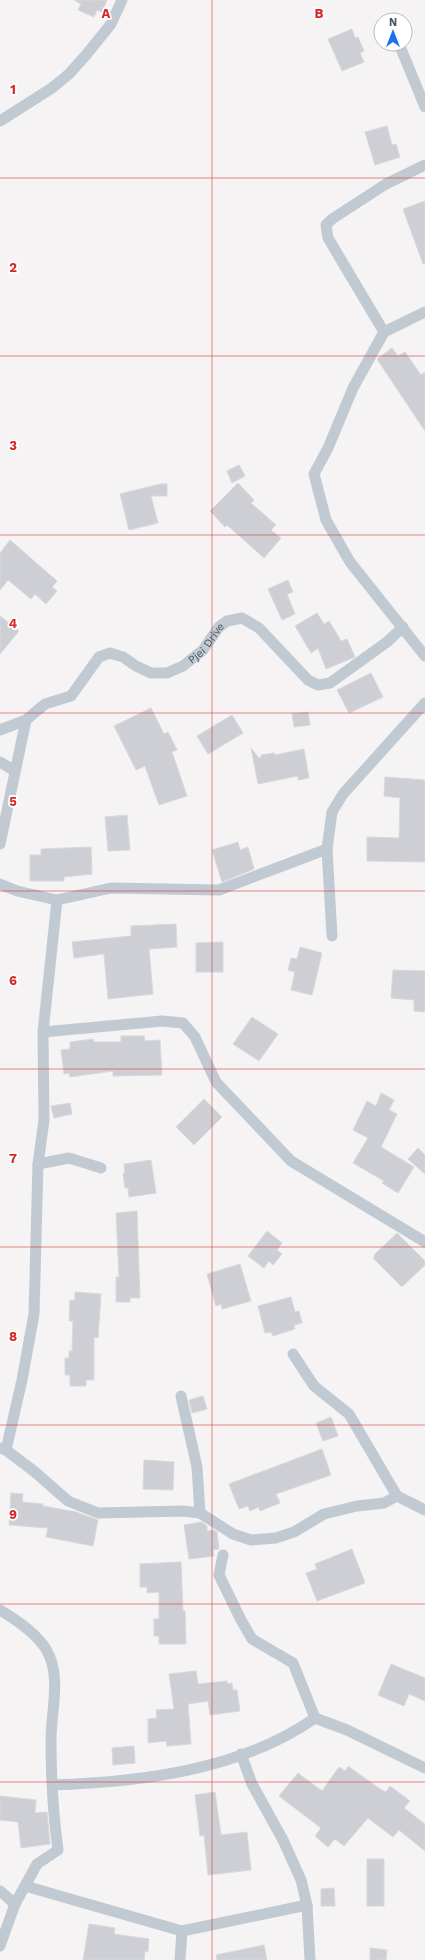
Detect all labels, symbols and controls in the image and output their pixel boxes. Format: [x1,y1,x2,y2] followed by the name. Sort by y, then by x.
[102,6,111,21] text: A
[315,6,324,21] text: B
[373,12,413,52] north arrow
[389,16,397,29] text: N
[10,82,16,97] text: 1
[9,260,17,275] text: 2
[9,438,17,453] text: 3
[9,616,18,631] text: 4
[185,619,226,666] street label: Pjei Drive
[9,794,17,809] text: 5
[9,973,17,988] text: 6
[9,1151,17,1166] text: 7
[9,1329,17,1344] text: 8
[9,1507,17,1522] text: 9

